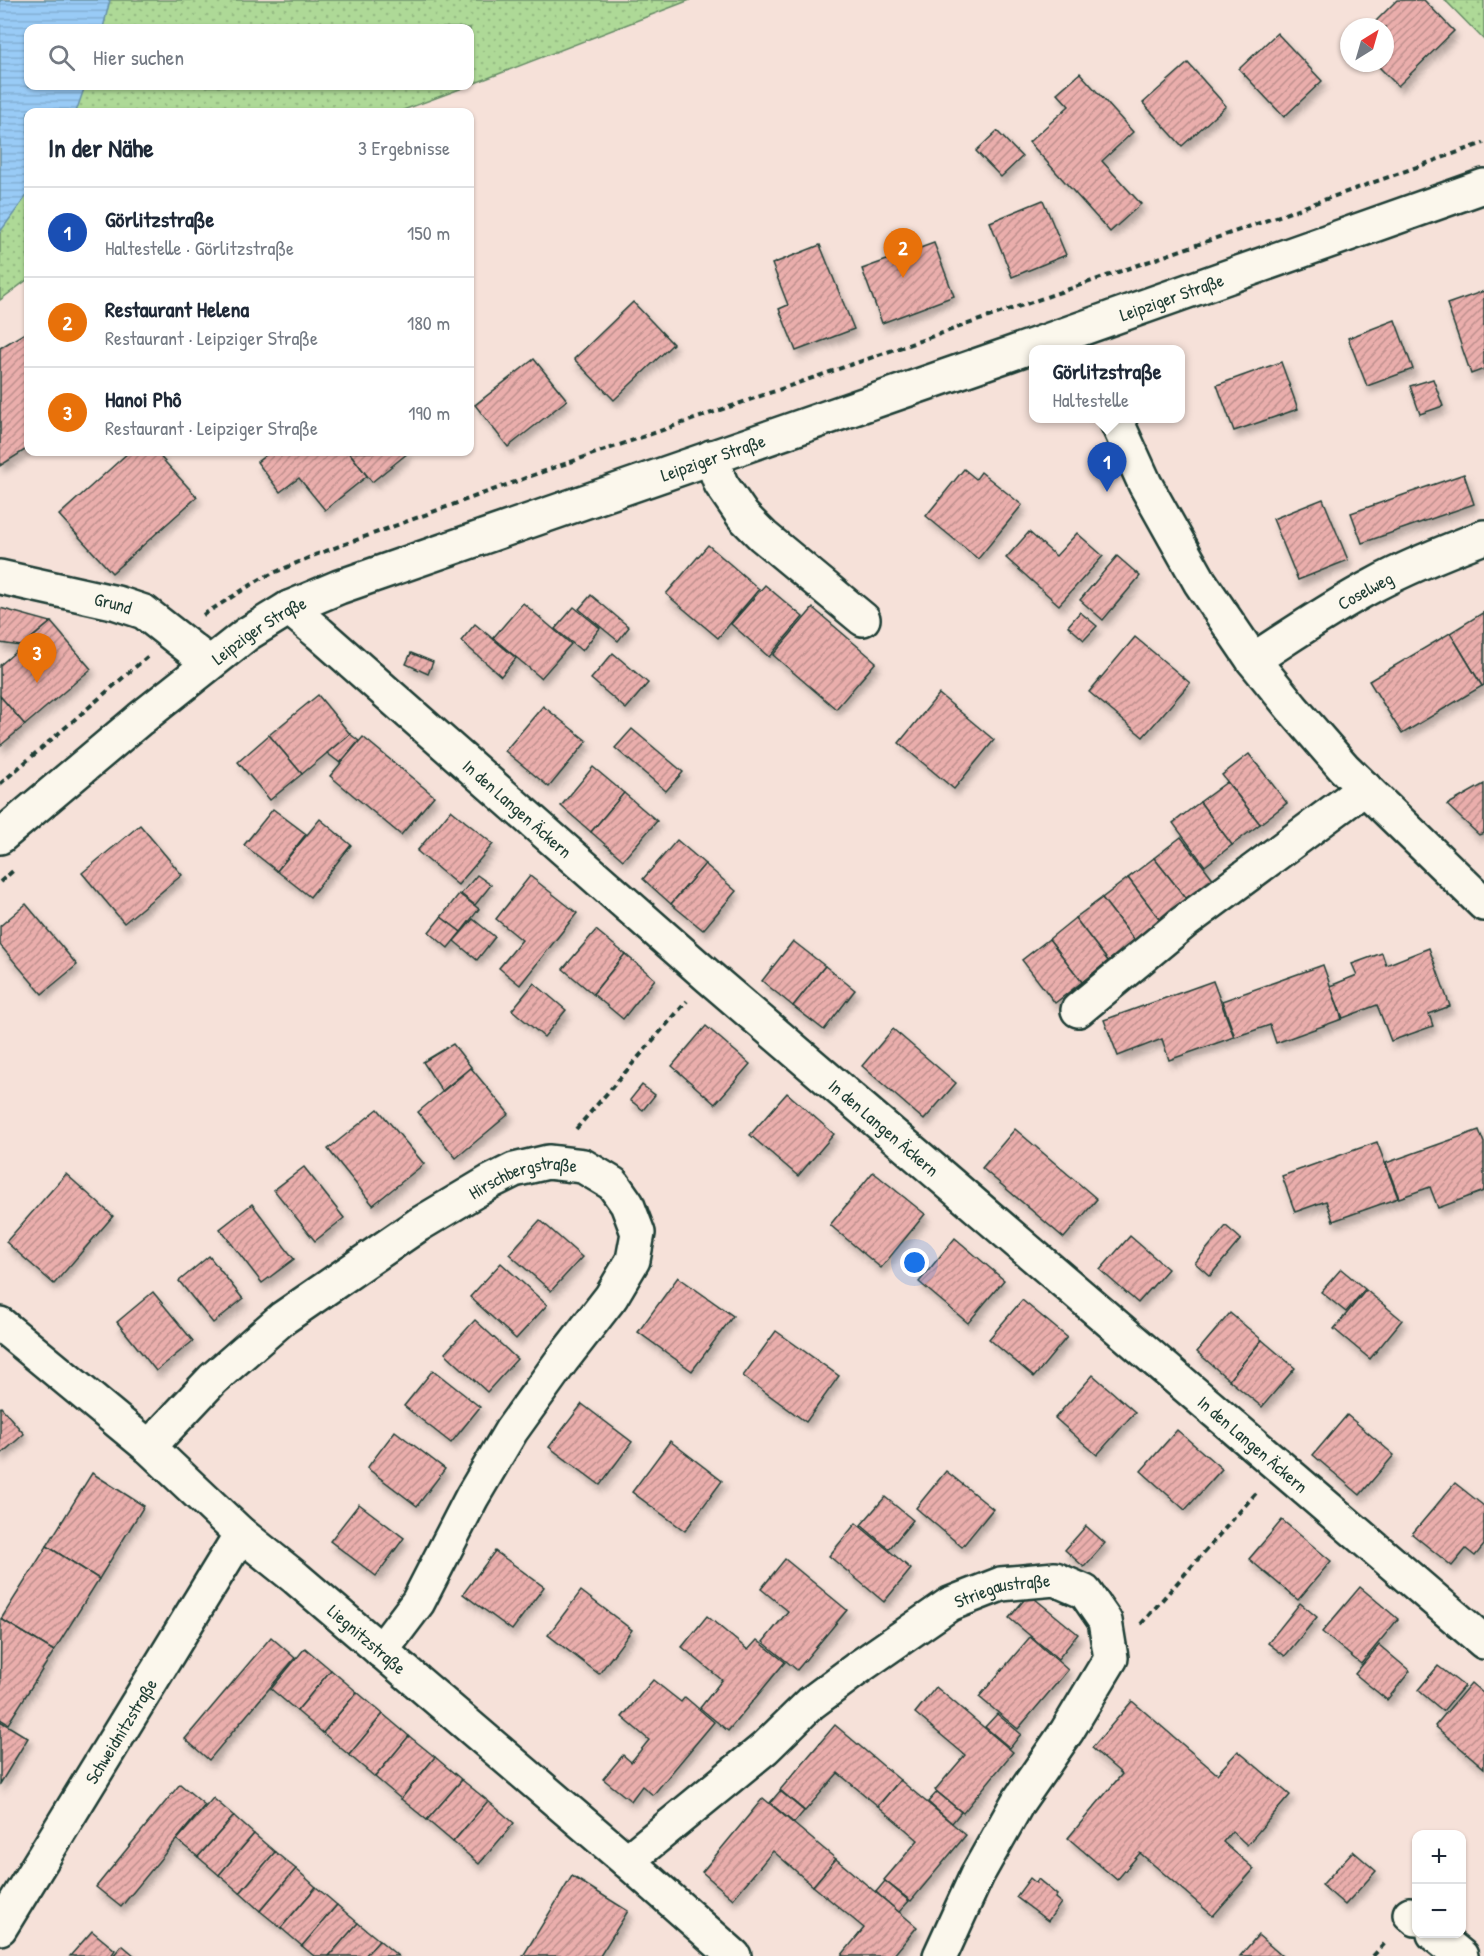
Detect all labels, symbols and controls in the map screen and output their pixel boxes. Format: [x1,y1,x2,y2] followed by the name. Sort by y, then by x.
[1340,18,1394,72] north arrow
[24,24,474,90] search box
[45,41,78,74] icon: search
[93,42,184,72] text: Hier suchen
[48,130,154,165] text: In der Nähe
[358,134,450,161] text: 3 Ergebnisse
[105,204,214,234] text: Görlitzstraße
[64,219,71,246] text: 1
[407,219,450,246] text: 150 m
[884,228,922,278] pin: 2
[105,234,294,261] text: Haltestelle · Görlitzstraße
[1116,267,1227,327] street label: Leipziger Straße
[105,294,249,324] text: Restaurant Helena
[63,309,72,336] text: 2
[407,309,450,336] text: 180 m
[105,324,318,351] text: Restaurant · Leipziger Straße
[1029,345,1185,423] popup
[1052,356,1162,386] text: Görlitzstraße
[105,384,181,414] text: Hanoi Phô
[1052,386,1129,413] text: Haltestelle
[63,399,72,426] text: 3
[408,399,450,426] text: 190 m
[105,414,318,441] text: Restaurant · Leipziger Straße
[657,428,768,487] street label: Leipziger Straße
[1088,442,1126,492] pin: 1
[1333,565,1397,615] street label: Coselweg
[92,586,135,620] street label: Grund
[206,590,310,670] street label: Leipziger Straße
[18,634,57,683] pin: 3
[458,753,578,863] street label: In den Langen Äckern
[824,1073,945,1182] street label: In den Langen Äckern
[464,1149,579,1205] street label: Hirschbergstraße
[900,1248,929,1277] your location
[1193,1389,1314,1498] street label: In den Langen Äckern
[950,1567,1051,1614] street label: Striegaustraße
[323,1598,412,1680] street label: Liegnitzstraße
[79,1674,162,1788] street label: Schweidnitzstraße
[1412,1830,1466,1938] map controls
[1412,1830,1466,1884] button: +
[1412,1884,1466,1938] button: −

